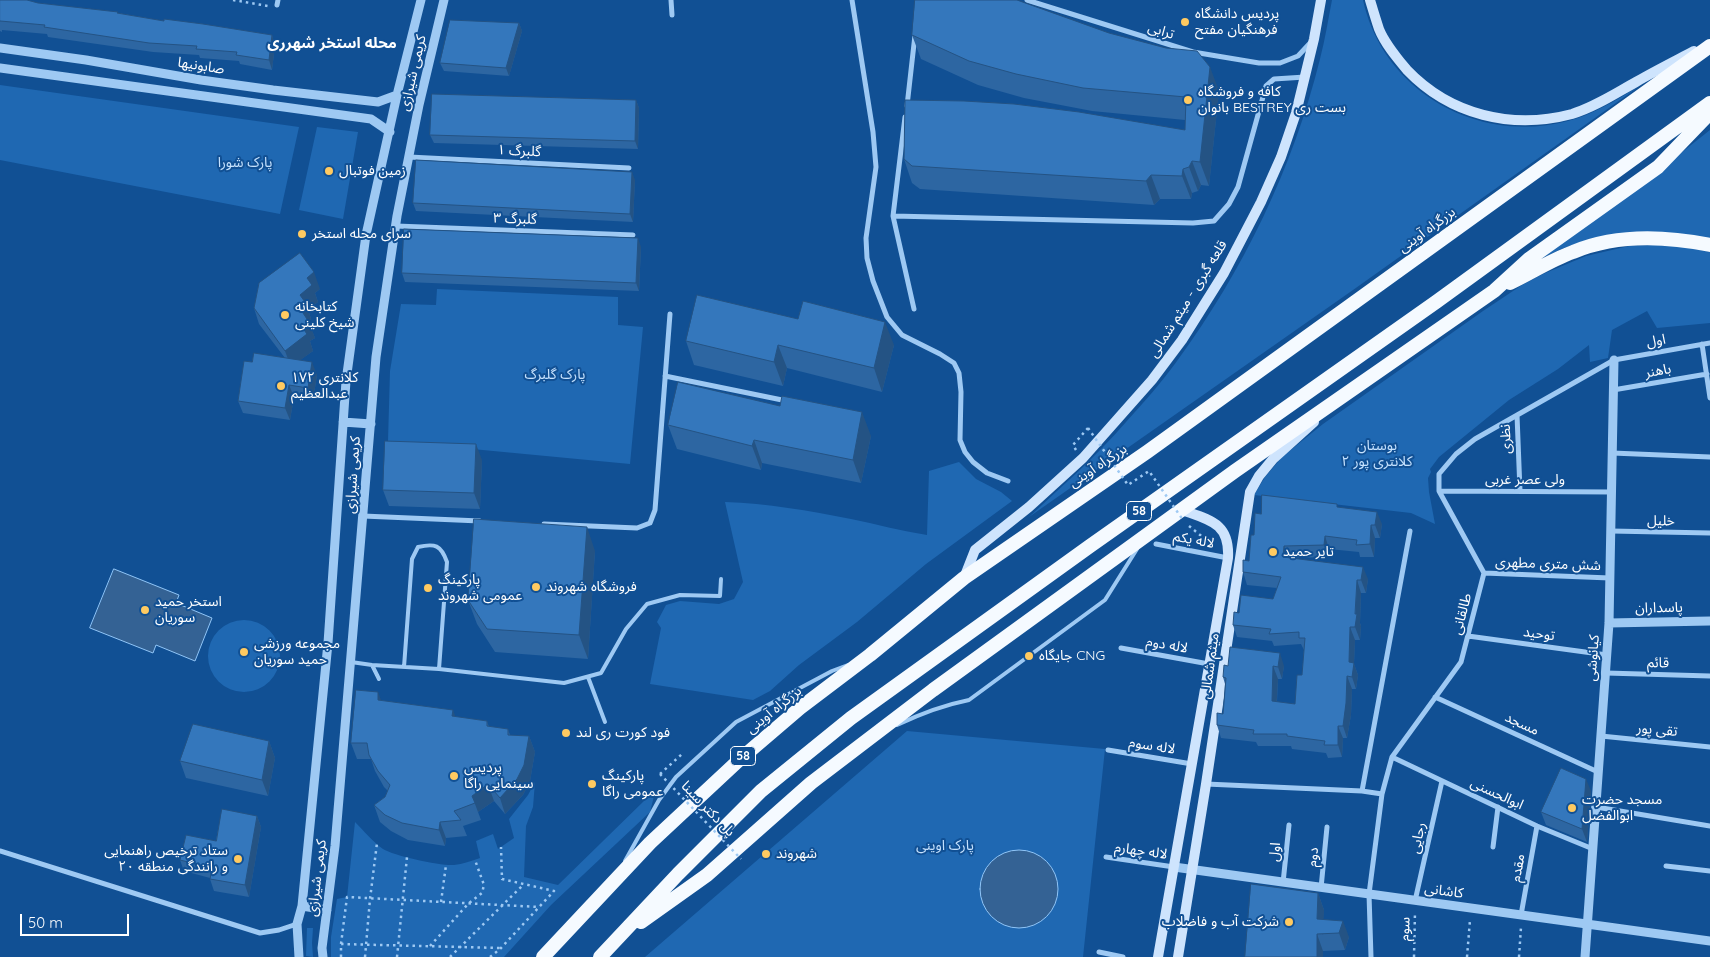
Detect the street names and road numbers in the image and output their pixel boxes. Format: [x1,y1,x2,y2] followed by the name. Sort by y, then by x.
[1146,19,1176,43] street label: ترابی
[396,33,430,113] street label: کریمی شیرازی
[176,54,226,78] street label: صابونیها
[497,141,541,161] street label: گلبرگ ۱
[1395,204,1459,256] street label: بزرگراه آوینی
[493,210,537,228] street label: گلبرگ ۳
[1145,237,1231,361] street label: قلعه گبری - میثم شمالی
[1645,331,1667,351] street label: اول
[1644,360,1672,382] street label: باهنر
[1497,424,1515,454] street label: نظری
[342,436,364,514] street label: کریمی شیرازی
[1066,440,1130,492] street label: بزرگراه آوینی
[1485,472,1565,488] street label: ولی عصر غربی
[1126,502,1152,520] road number: 58
[1647,512,1675,530] street label: خلیل
[1172,528,1216,552] street label: لاله یکم
[1495,554,1601,574] street label: شش متری مطهری
[1448,591,1476,637] street label: طالقانی
[1635,599,1683,617] street label: پاسداران
[1522,623,1556,645] street label: توحید
[1197,632,1223,700] street label: میثم شمالی
[1145,633,1189,657] street label: لاله دوم
[1583,634,1603,682] street label: کیانوشی
[1647,654,1669,672] street label: قائم
[743,683,805,737] street label: بزرگراه آوینی
[1502,709,1542,739] street label: مسجد
[1636,720,1678,740] street label: تقی پور
[1128,734,1176,758] street label: لاله سوم
[730,746,756,766] road number: 58
[1468,774,1526,814] street label: ابوالحسنی
[678,778,738,840] street label: پل دکتر سینا
[1407,821,1429,855] street label: رجایی
[304,838,330,918] street label: کریمی شیرازی
[1113,839,1169,863] street label: لاله چهارم
[1266,842,1284,862] street label: اول
[1304,846,1322,868] street label: دوم
[1507,853,1529,883] street label: مقدم
[1424,880,1464,902] street label: کاشانی
[1396,917,1414,941] street label: سوم

